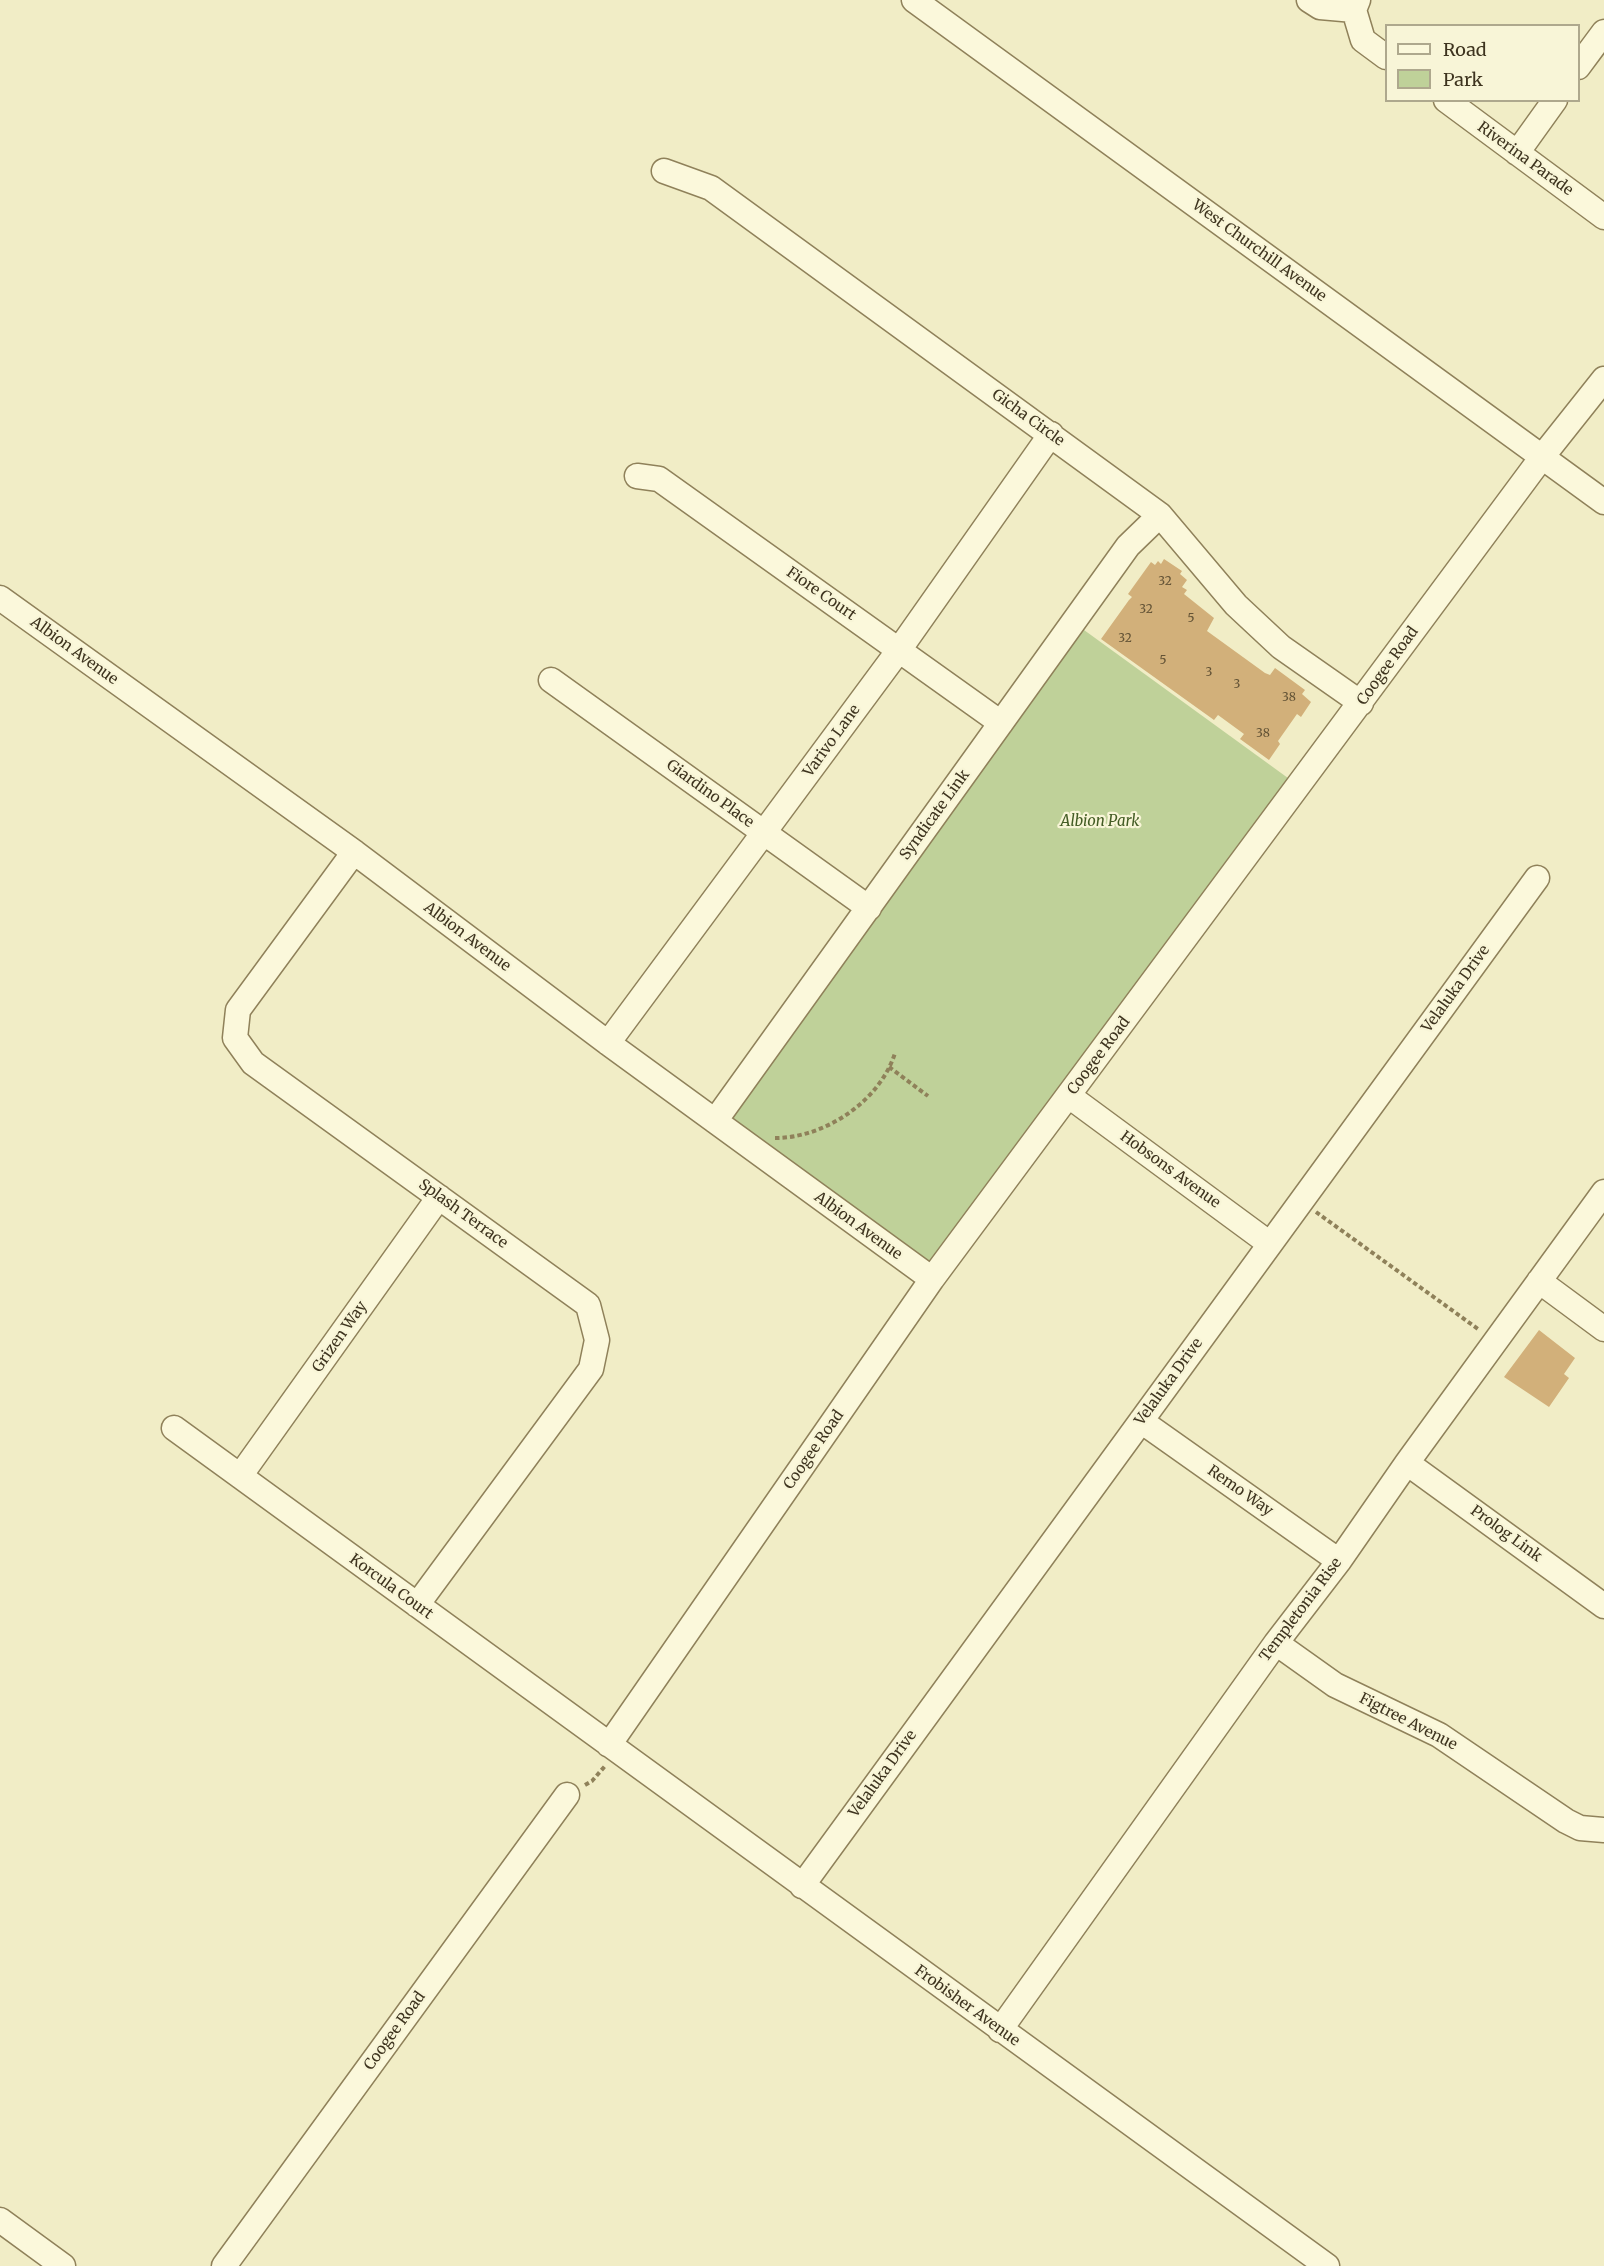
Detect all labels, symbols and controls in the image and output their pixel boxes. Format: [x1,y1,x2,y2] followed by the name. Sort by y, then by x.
[1385,24,1580,102] legend
[1443,38,1487,61] text: Road
[1443,68,1483,91] text: Park
[1474,118,1576,200] street label: Riverina Parade
[1188,196,1330,306] street label: West Churchill Avenue
[988,386,1068,450] street label: Gicha Circle
[783,564,859,624] street label: Fiore Court
[1158,575,1172,589] house number: 32
[1139,603,1153,617] house number: 32
[1187,612,1195,626] house number: 5
[27,613,121,689] street label: Albion Avenue
[1354,623,1422,709] street label: Coogee Road
[1118,632,1132,646] house number: 32
[1159,654,1167,668] house number: 5
[1206,666,1212,680] house number: 3
[1234,678,1240,692] house number: 3
[1282,691,1296,705] house number: 38
[800,701,864,781] street label: Varivo Lane
[1256,727,1270,741] house number: 38
[663,756,757,832] street label: Giardino Place
[896,766,974,864] street label: Syndicate Link
[1060,813,1140,831] park label: Albion Park
[420,899,514,975] street label: Albion Avenue
[1418,942,1494,1036] street label: Velaluka Drive
[1064,1014,1134,1098] street label: Coogee Road
[1117,1128,1223,1212] street label: Hobsons Avenue
[415,1176,511,1252] street label: Splash Terrace
[811,1188,905,1264] street label: Albion Avenue
[309,1298,371,1376] street label: Grizen Way
[1131,1335,1207,1429] street label: Velaluka Drive
[780,1407,848,1493] street label: Coogee Road
[1204,1462,1276,1520] street label: Remo Way
[1467,1502,1545,1566] street label: Prolog Link
[346,1551,436,1623] street label: Korcula Court
[1256,1555,1346,1665] street label: Templetonia Rise
[1356,1690,1460,1754] street label: Figtree Avenue
[845,1727,921,1821] street label: Velaluka Drive
[911,1962,1023,2050] street label: Frobisher Avenue
[361,1988,429,2074] street label: Coogee Road

